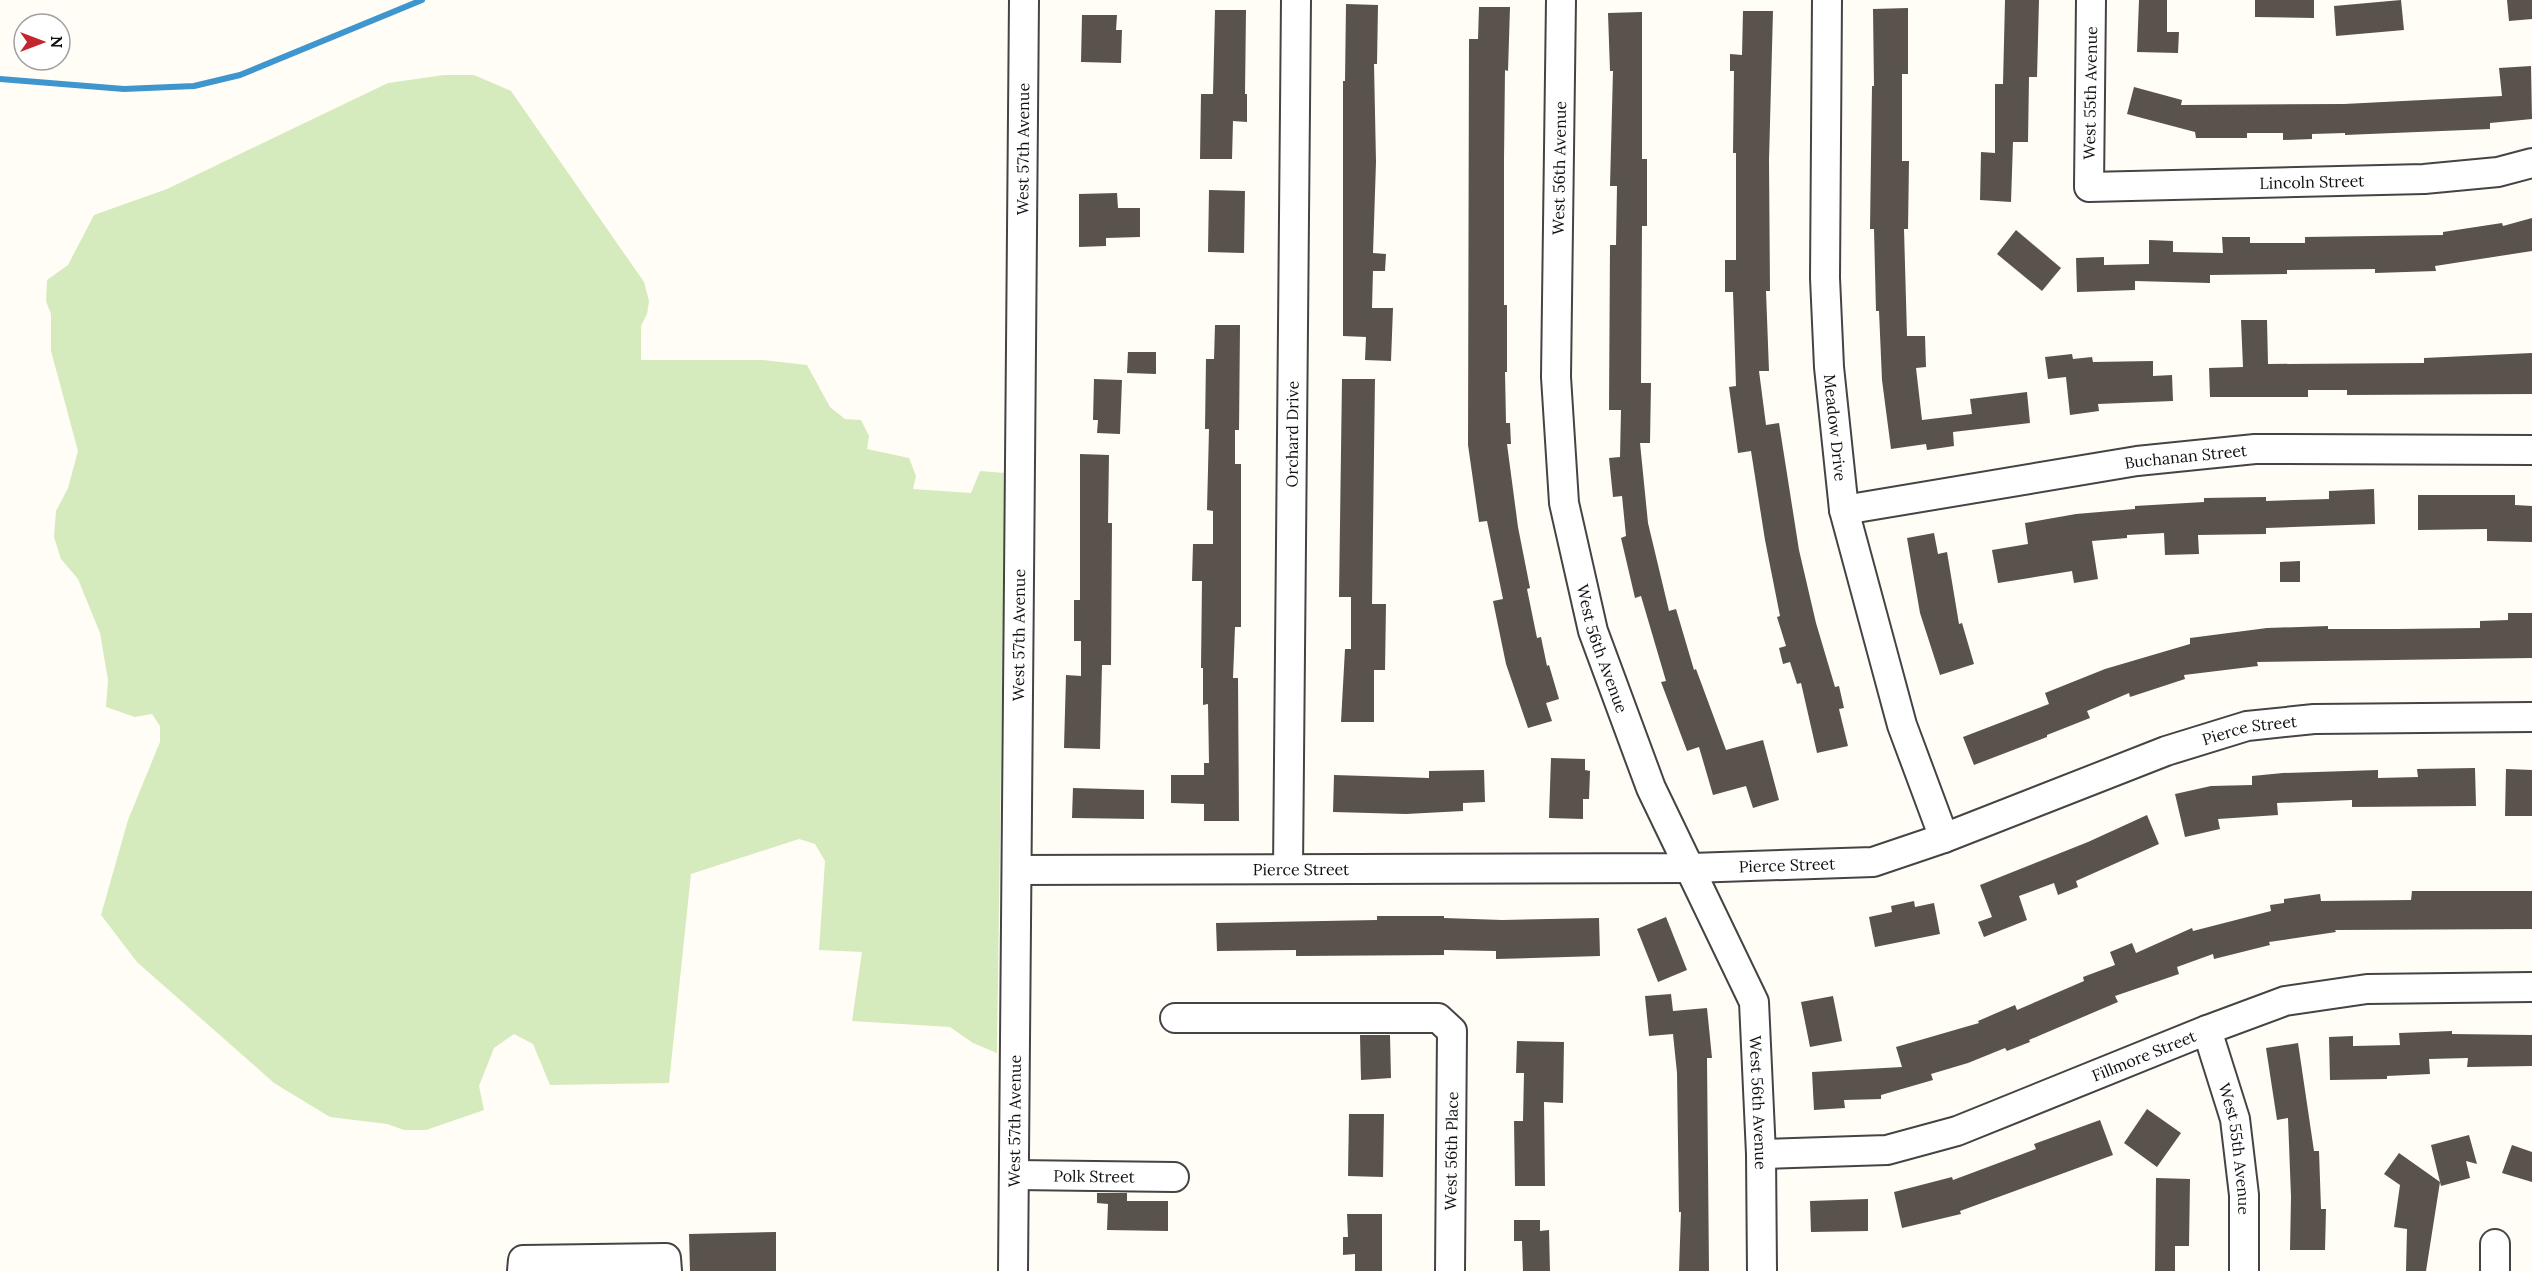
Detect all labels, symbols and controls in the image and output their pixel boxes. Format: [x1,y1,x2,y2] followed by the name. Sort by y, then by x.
[12,12,72,72] north arrow
[2079,26,2101,160] street label: West 55th Avenue
[47,36,67,48] text: N
[1012,82,1033,215] street label: West 57th Avenue
[1548,100,1570,235] street label: West 56th Avenue
[2259,170,2365,193] street label: Lincoln Street
[1820,373,1851,482] street label: Meadow Drive
[1282,380,1302,487] street label: Orchard Drive
[2123,440,2249,473] street label: Buchanan Street
[1008,568,1029,701] street label: West 57th Avenue
[1573,582,1632,716] street label: West 56th Avenue
[2200,711,2299,749] street label: Pierce Street
[1738,853,1836,876] street label: Pierce Street
[1253,859,1350,879] street label: Pierce Street
[2089,1025,2200,1086] street label: Fillmore Street
[1746,1035,1771,1170] street label: West 56th Avenue
[1004,1054,1025,1187] street label: West 57th Avenue
[2214,1081,2254,1215] street label: West 55th Avenue
[1440,1091,1462,1211] street label: West 56th Place
[1053,1165,1136,1187] street label: Polk Street

